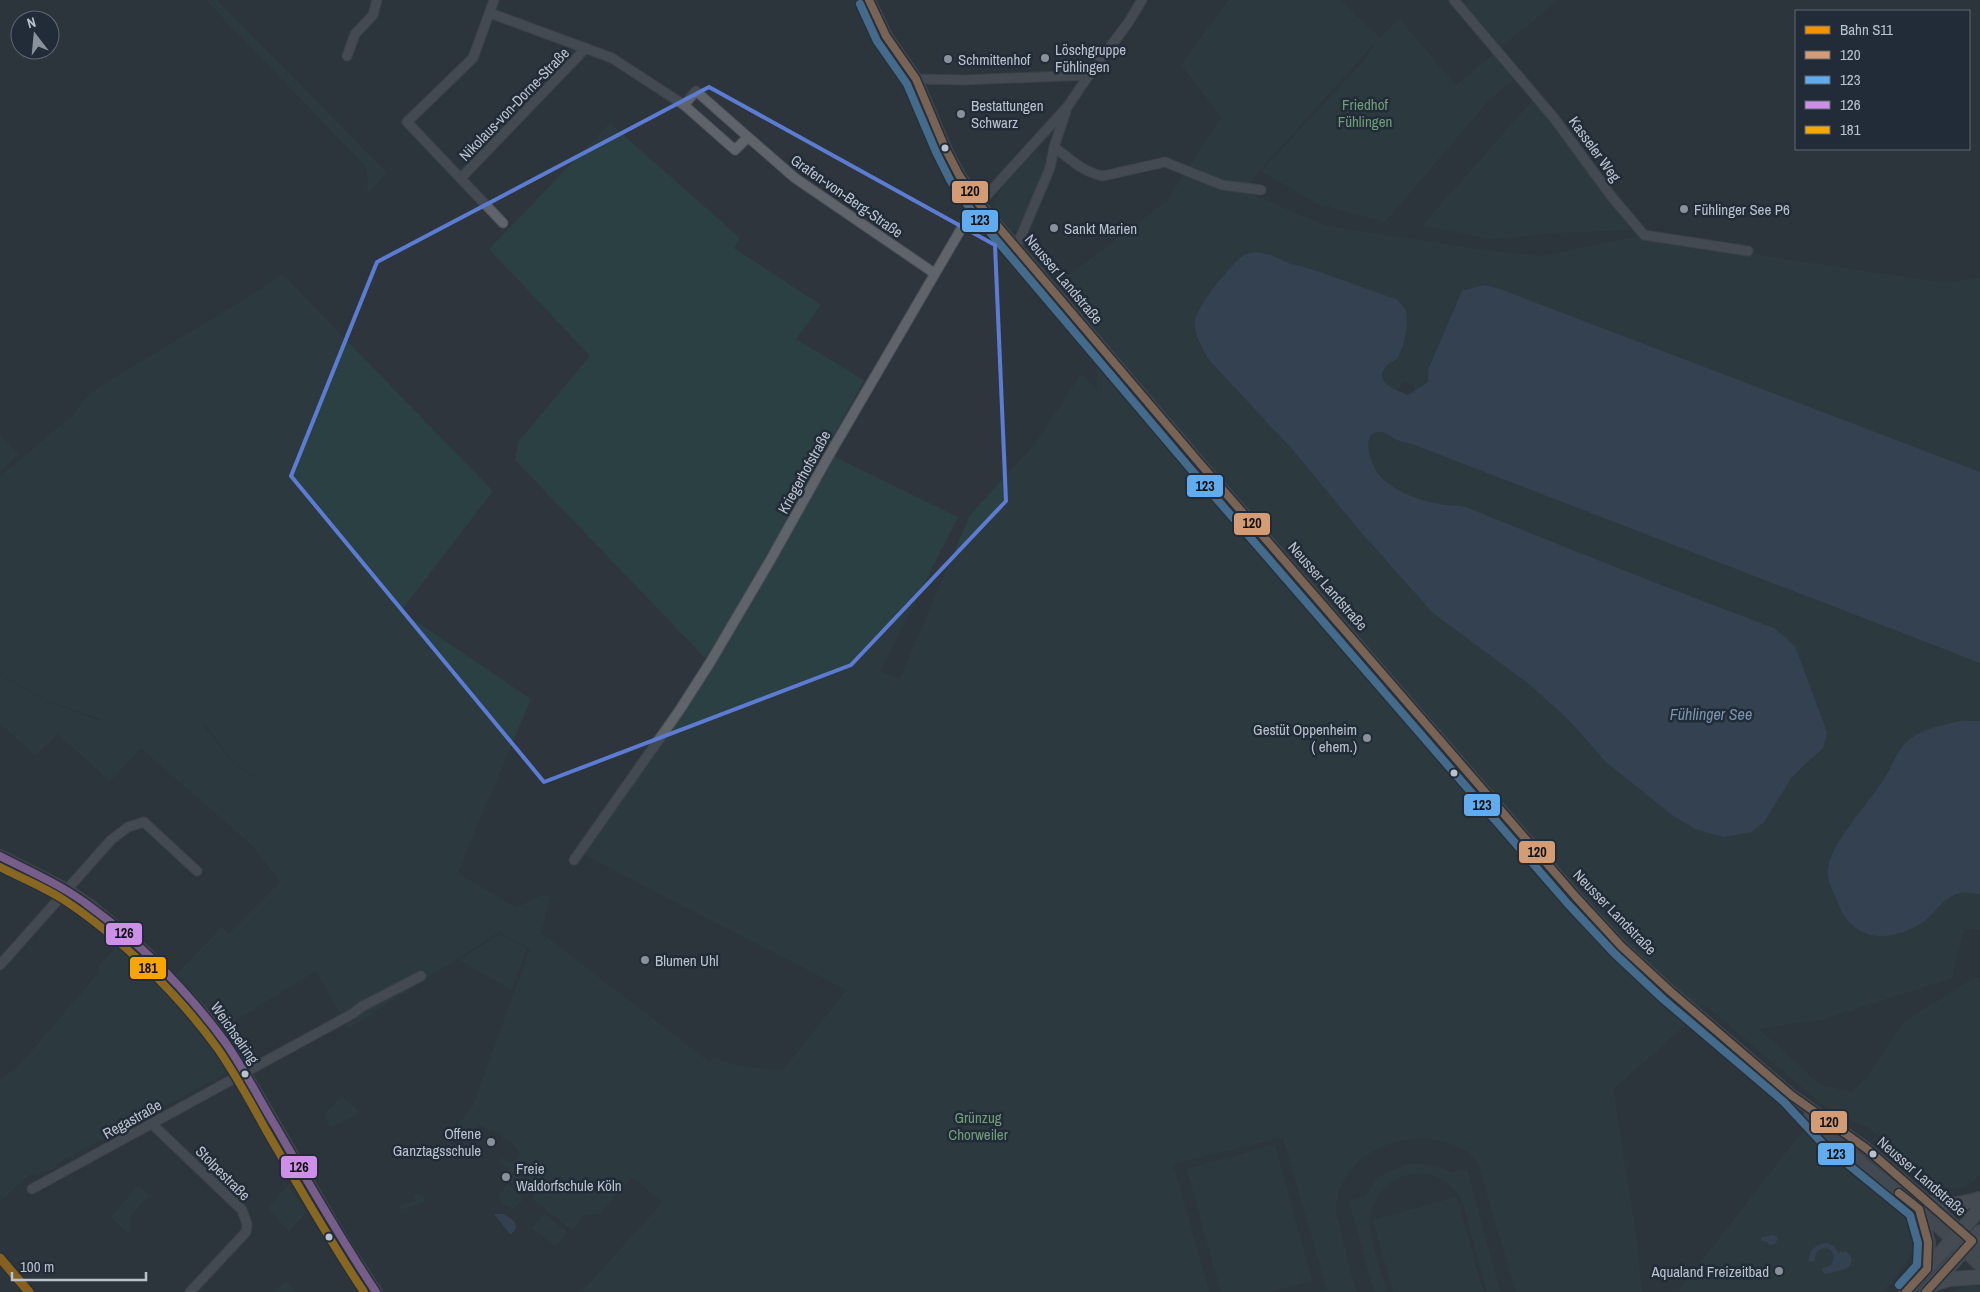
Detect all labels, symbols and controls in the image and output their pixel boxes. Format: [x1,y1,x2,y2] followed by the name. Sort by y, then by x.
[10,10,60,60] north arrow
[1795,10,1970,150] legend
[25,13,38,32] text: N
[1840,19,1893,40] text: Bahn S11
[1055,39,1126,77] place label: Löschgruppe Fühlingen
[454,43,574,165] street label: Nikolaus-von-Dorne-Straße
[1840,44,1861,65] text: 120
[958,49,1031,70] place label: Schmittenhof
[1039,52,1051,64] marker: Löschgruppe Fühlingen
[942,53,954,65] marker: Schmittenhof
[1840,69,1861,90] text: 123
[1338,94,1392,132] park label: Friedhof Fühlingen
[1840,94,1861,115] text: 126
[971,95,1044,133] place label: Bestattungen Schwarz
[955,108,967,120] marker: Bestattungen Schwarz
[1564,112,1626,186] street label: Kasseler Weg
[1840,119,1861,140] text: 181
[940,143,950,153] unlabelled marker
[787,149,907,243] street label: Grafen-von-Berg-Straße
[951,180,989,204] line badge: 120
[960,182,980,200] text: 120
[1694,199,1790,220] place label: Fühlinger See P6
[1678,203,1690,215] marker: Fühlinger See P6
[961,209,999,233] line badge: 123
[970,211,990,229] text: 123
[1064,218,1137,239] place label: Sankt Marien
[1048,222,1060,234] marker: Sankt Marien
[1020,230,1108,329] street label: Neusser Landstraße
[772,426,836,517] street label: Kriegerhofstraße
[1186,474,1224,498] line badge: 123
[1195,477,1215,495] text: 123
[1233,512,1271,536] line badge: 120
[1242,514,1262,532] text: 120
[1284,537,1373,635] street label: Neusser Landstraße
[1670,703,1752,725] water label: Fühlinger See
[1253,719,1357,757] place label: Gestüt Oppenheim ( ehem.)
[1361,732,1373,744] marker: Gestüt Oppenheim ( ehem.)
[1449,768,1459,778] unlabelled marker
[1463,793,1501,817] line badge: 123
[1472,796,1492,814] text: 123
[1518,840,1556,864] line badge: 120
[1527,843,1547,861] text: 120
[1569,865,1661,959] street label: Neusser Landstraße
[105,922,143,946] line badge: 126
[114,924,134,942] text: 126
[655,950,719,971] place label: Blumen Uhl
[639,954,651,966] marker: Blumen Uhl
[129,956,167,980] line badge: 181
[138,959,158,977] text: 181
[206,998,264,1068] street label: Weichselring
[240,1069,250,1079] unlabelled marker
[99,1094,165,1144] street label: Regastraße
[948,1107,1008,1145] park label: Grünzug Chorweiler
[1810,1110,1848,1134] line badge: 120
[1819,1113,1839,1131] text: 120
[393,1123,481,1161] place label: Offene Ganztagsschule
[1873,1132,1971,1221] street label: Neusser Landstraße
[485,1136,497,1148] marker: Offene Ganztagsschule
[191,1141,255,1205] street label: Stolpestraße
[1817,1142,1855,1166] line badge: 123
[1826,1145,1846,1163] text: 123
[1868,1149,1878,1159] unlabelled marker
[280,1155,318,1179] line badge: 126
[289,1158,309,1176] text: 126
[516,1158,622,1196] place label: Freie Waldorfschule Köln
[500,1171,512,1183] marker: Freie Waldorfschule Köln
[324,1232,334,1242] unlabelled marker
[12,1250,146,1282] scale bar
[20,1256,54,1277] text: 100 m
[1650,1261,1769,1282] place label: Aqualand Freizeitbad
[1773,1265,1785,1277] marker: Aqualand Freizeitbad

